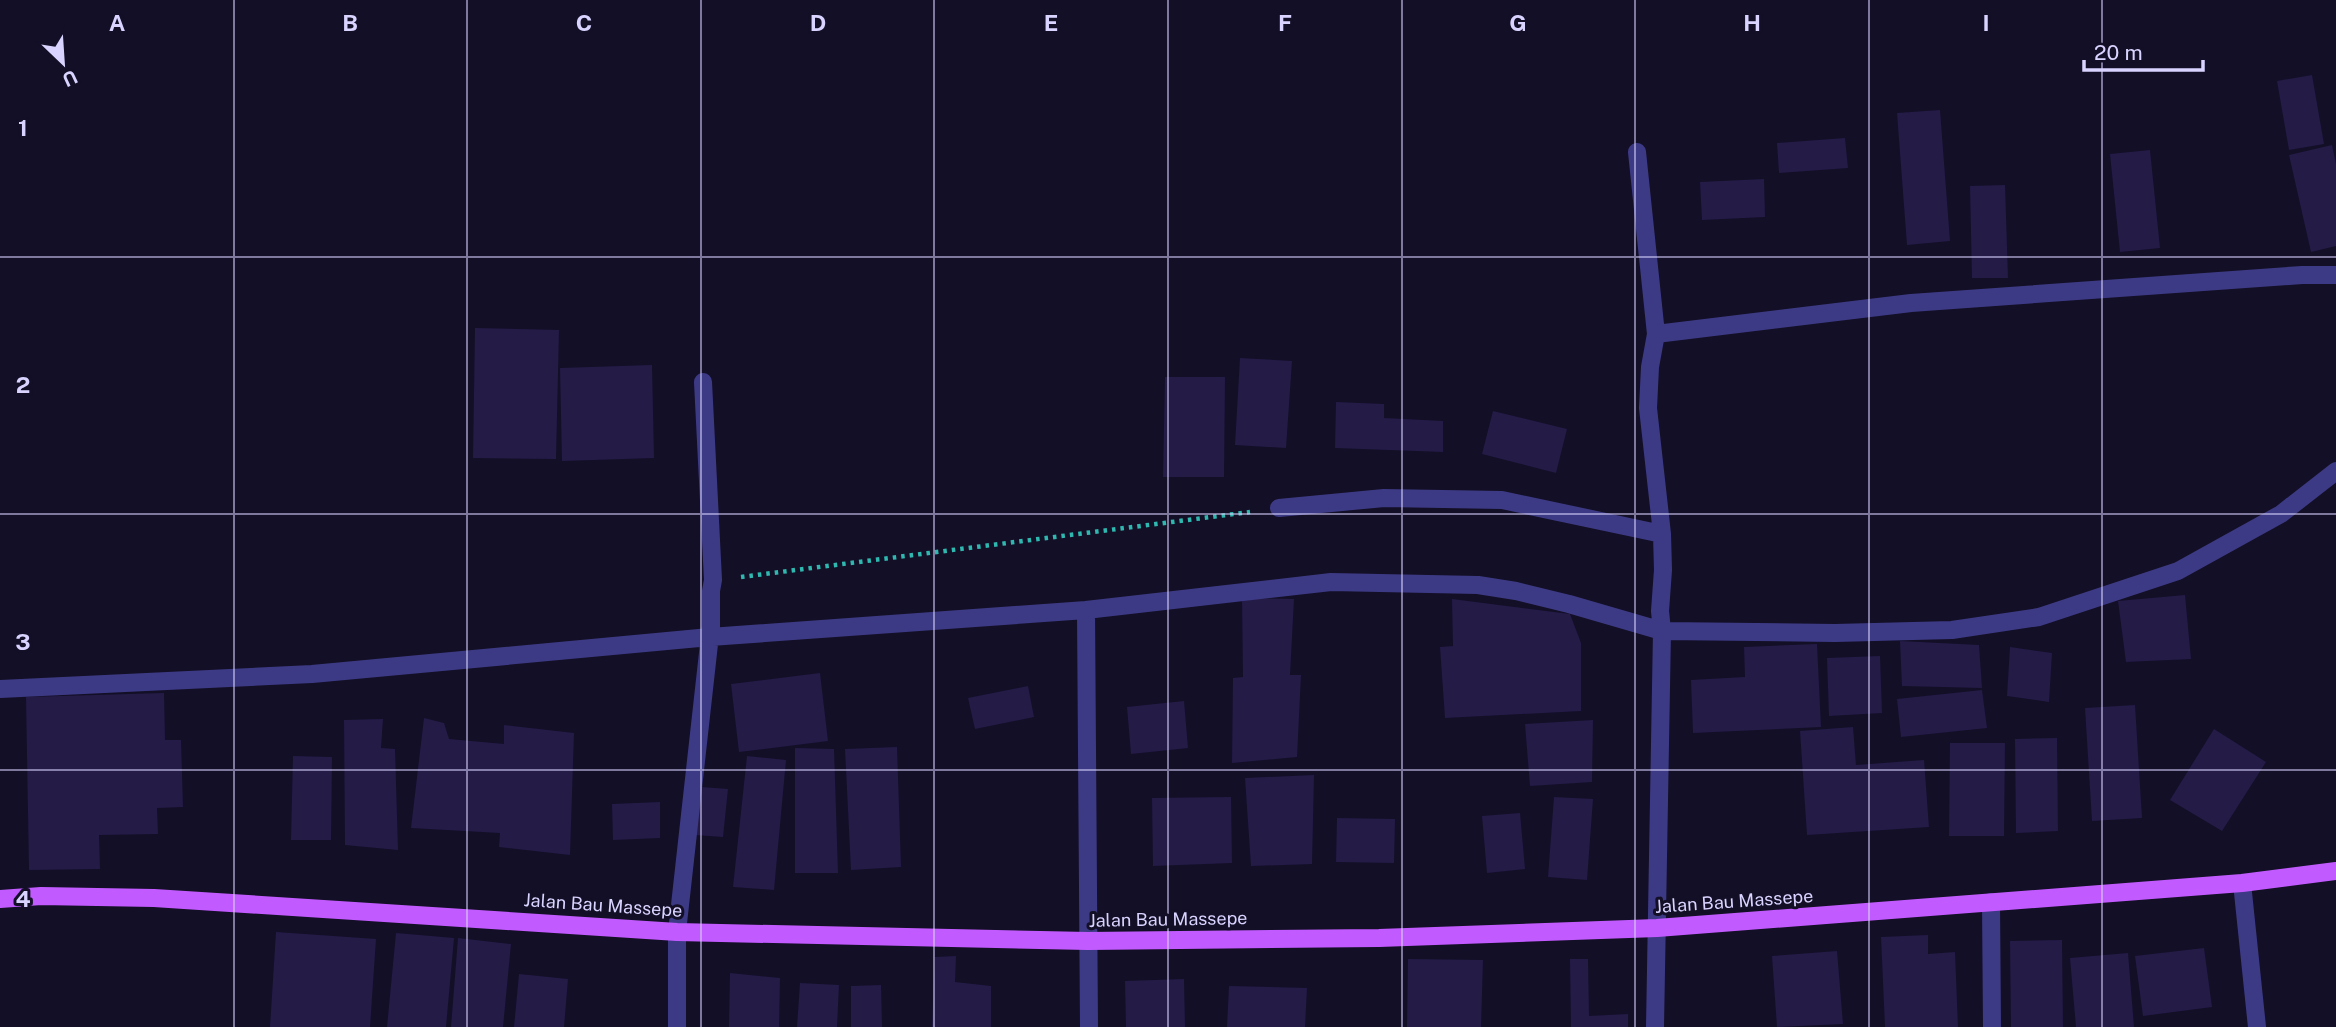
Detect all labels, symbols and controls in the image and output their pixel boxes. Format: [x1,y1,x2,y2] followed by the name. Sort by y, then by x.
[109,9,126,36] text: A
[342,9,358,36] text: B
[576,9,592,36] text: C
[810,9,826,36] text: D
[1044,9,1058,36] text: E
[1278,9,1292,36] text: F
[1509,9,1527,36] text: G
[1743,9,1761,36] text: H
[1982,9,1990,36] text: I
[28,28,98,98] north arrow
[2084,28,2203,72] scale bar
[2094,40,2143,65] text: 20 m
[59,66,81,91] text: U
[18,114,28,141] text: 1
[16,371,30,398] text: 2
[15,628,31,655] text: 3
[15,885,31,912] text: 4
[1654,885,1814,917] street label: Jalan Bau Massepe
[523,889,683,921] street label: Jalan Bau Massepe
[1088,907,1248,931] street label: Jalan Bau Massepe

